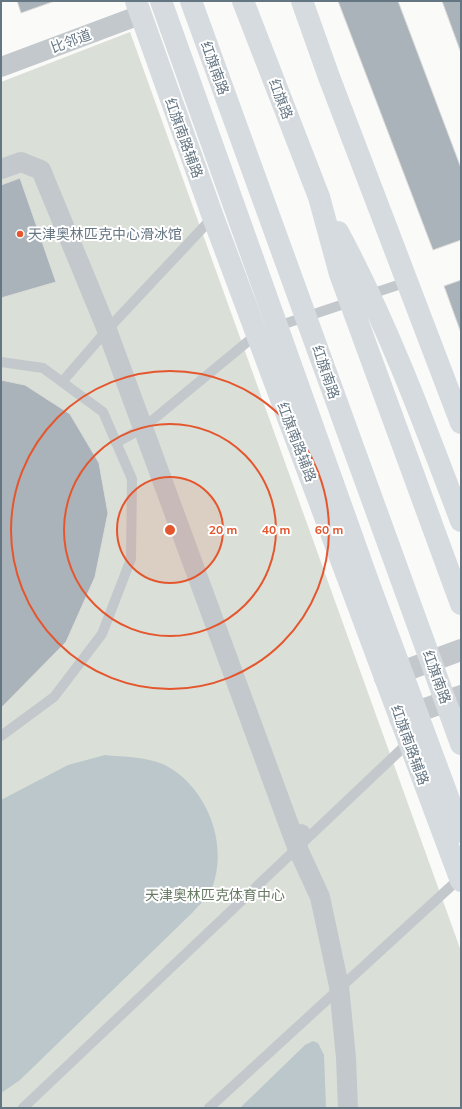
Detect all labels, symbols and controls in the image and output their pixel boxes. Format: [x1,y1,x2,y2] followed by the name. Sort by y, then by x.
[48,25,94,57] street label: 比邻道
[197,39,233,97] street label: 红旗南路
[265,76,297,122] street label: 红旗路
[161,95,207,181] street label: 红旗南路辅路
[28,225,182,243] place label: 天津奥林匹克中心滑冰馆
[15,229,25,239] marker: 天津奥林匹克中心滑冰馆
[308,343,344,401] street label: 红旗南路
[274,400,320,484] street label: 红旗南路辅路
[209,522,237,537] text: 20 m
[262,522,290,537] text: 40 m
[315,522,343,537] text: 60 m
[163,523,177,537] centre of rings
[419,648,455,706] street label: 红旗南路
[387,702,433,788] street label: 红旗南路辅路
[145,886,285,904] park label: 天津奥林匹克体育中心

